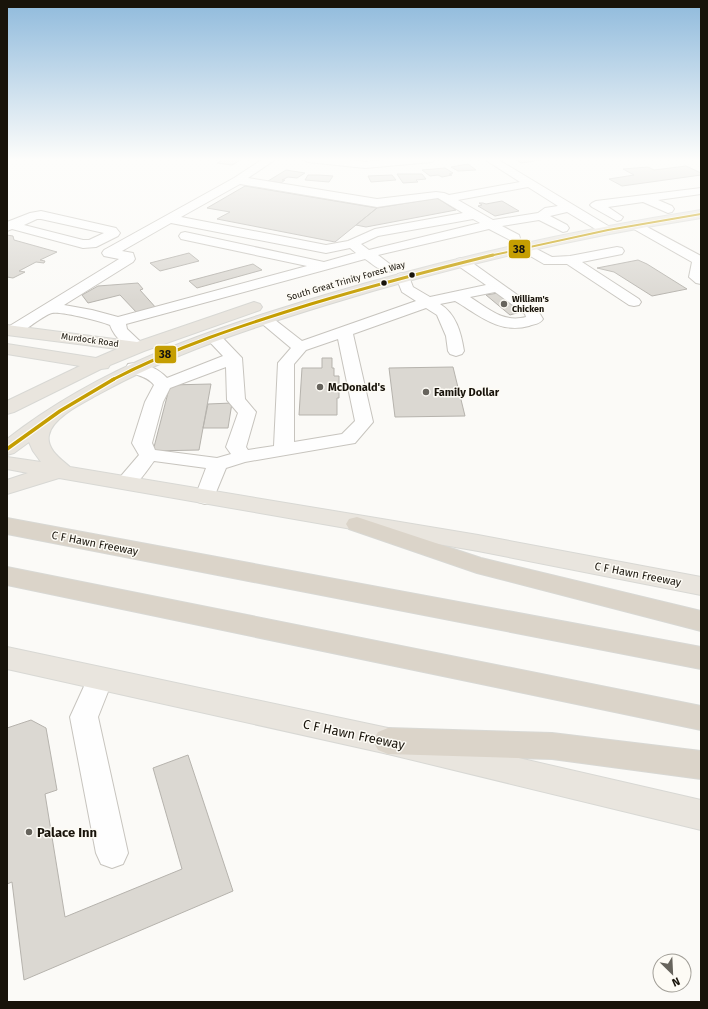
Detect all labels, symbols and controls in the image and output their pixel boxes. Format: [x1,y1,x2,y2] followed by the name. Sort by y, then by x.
[508,239,531,259] line badge: 38
[512,243,526,256] text: 38
[286,259,407,303] street label: South Great Trinity Forest Way
[407,270,417,280] unlabelled marker
[379,278,389,288] unlabelled marker
[512,294,550,314] place label: William's Chicken
[499,299,509,309] marker: William's Chicken
[61,331,119,349] street label: Murdock Road
[154,345,177,364] line badge: 38
[158,348,172,361] text: 38
[328,381,386,394] place label: McDonald's
[315,382,325,392] marker: McDonald's
[434,386,500,399] place label: Family Dollar
[421,387,431,397] marker: Family Dollar
[50,529,140,558] street label: C F Hawn Freeway
[593,560,683,589] street label: C F Hawn Freeway
[301,716,407,753] street label: C F Hawn Freeway
[37,825,97,840] place label: Palace Inn
[24,827,34,837] marker: Palace Inn
[652,953,692,993] north arrow
[670,974,682,989] text: N

